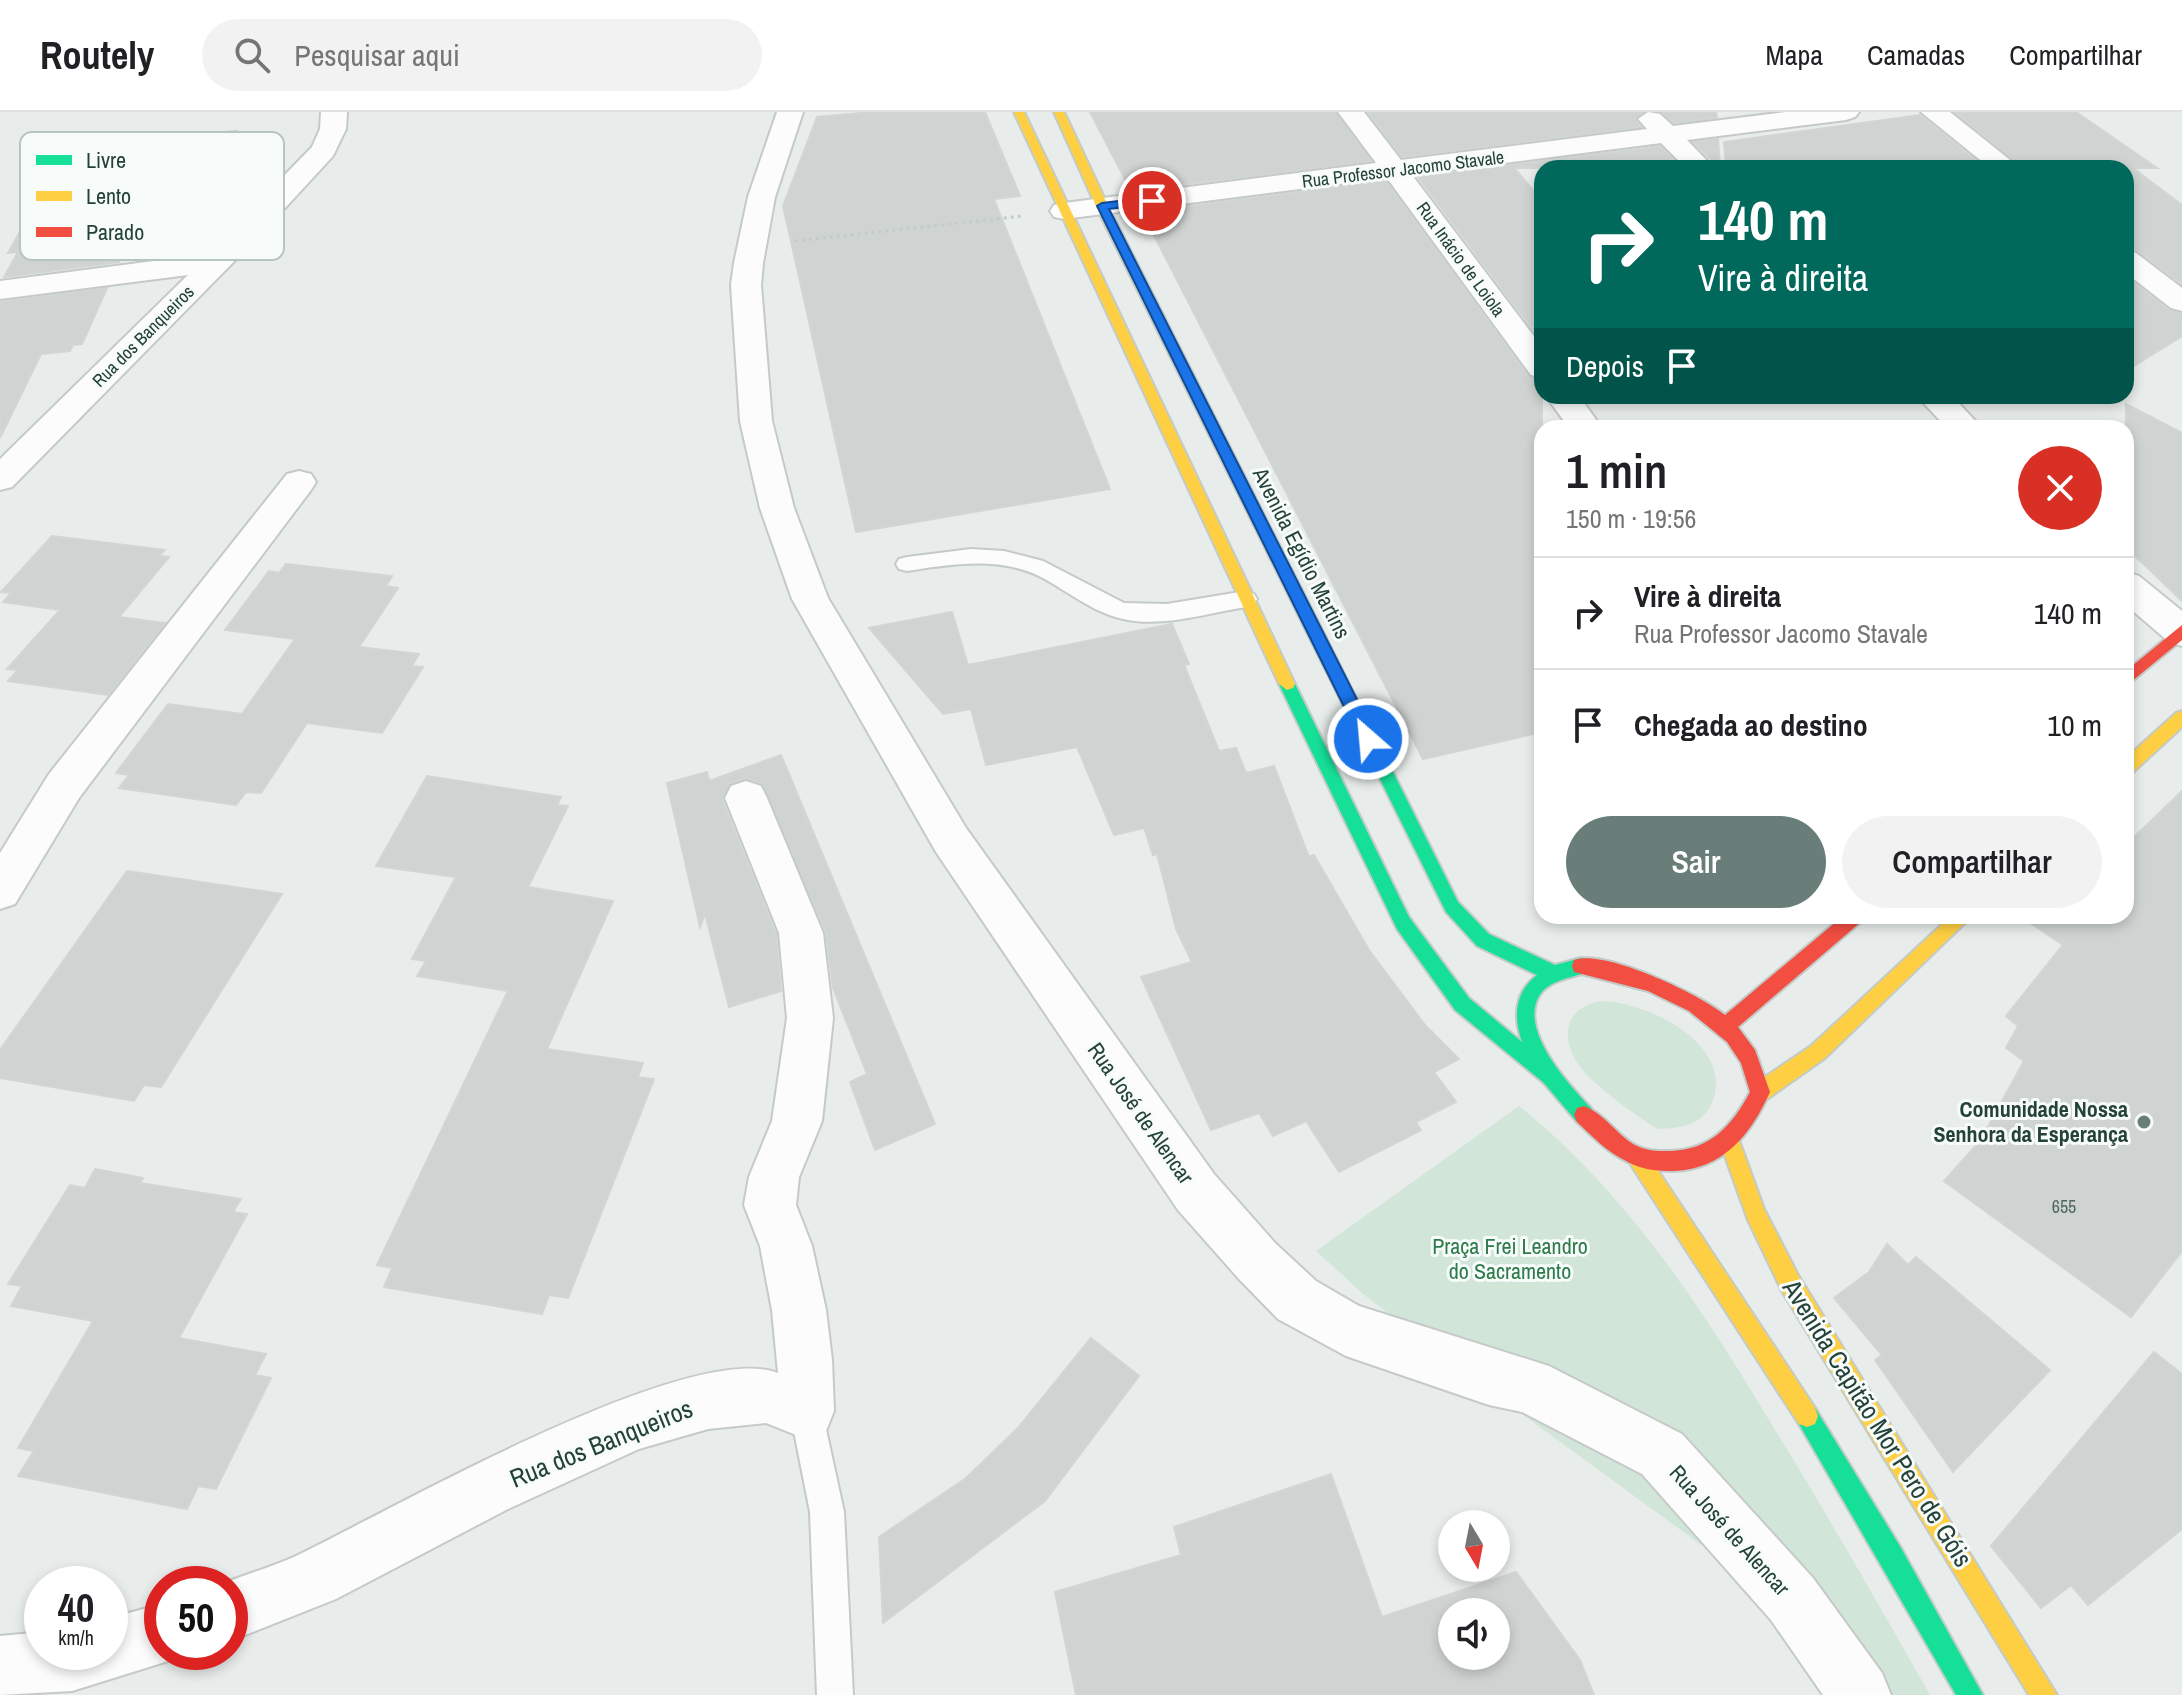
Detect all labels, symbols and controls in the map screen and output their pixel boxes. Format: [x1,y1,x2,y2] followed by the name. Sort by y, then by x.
[202,19,762,91] search box
[40,30,154,81] text: Routely
[230,33,274,77] icon: search
[294,35,460,75] text: Pesquisar aqui
[1766,36,1823,74] text: Mapa
[1867,36,1965,74] text: Camadas
[2009,36,2142,74] text: Compartilhar
[20,132,284,260] legend
[1301,144,1505,194] street label: Rua Professor Jacomo Stavale
[86,145,126,175] text: Livre
[1118,167,1186,235] pin
[1130,179,1174,223] icon: arrive
[86,181,131,211] text: Lento
[1698,182,1828,257] text: 140 m
[1566,192,1670,296] icon: right
[1411,197,1511,321] street label: Rua Inácio de Loiola
[86,217,144,247] text: Parado
[1698,254,1868,302] text: Vire à direita
[87,280,199,392] street label: Rua dos Banqueiros
[1660,344,1704,388] icon: arrive
[1566,346,1644,386] text: Depois
[1566,438,1667,503] text: 1 min
[2018,446,2102,530] button: close
[1245,461,1358,644] street label: Avenida Egídio Martins
[1566,501,1696,536] text: 150 m · 19:56
[1634,576,1781,616] text: Vire à direita
[1566,591,1610,635] icon: right
[2034,593,2102,633] text: 140 m
[1634,616,1928,651] text: Rua Professor Jacomo Stavale
[1326,697,1410,781] position arrow
[1566,703,1610,747] icon: arrive
[1634,705,1868,745] text: Chegada ao destino
[2047,705,2102,745] text: 10 m
[1566,816,1826,908] button: Sair
[1842,816,2102,908] button: Compartilhar
[1081,1036,1201,1190] street label: Rua José de Alencar
[1933,1094,2128,1149] place label: Comunidade Nossa Senhora da Esperança
[2135,1113,2153,1131] marker: Comunidade Nossa Senhora da Esperança
[2052,1194,2076,1219] house number: 655
[1432,1231,1588,1286] park label: Praça Frei Leandro do Sacramento
[1774,1272,1981,1573] street label: Avenida Capitão Mor Pero de Góis
[504,1390,698,1496] street label: Rua dos Banqueiros
[1663,1458,1797,1602] street label: Rua José de Alencar
[1438,1510,1510,1582] north arrow
[1438,1510,1510,1670] map controls
[144,1566,248,1670] speed limit sign: 50
[58,1581,94,1634] text: 40
[1438,1598,1510,1670] button: sound
[58,1624,94,1651] text: km/h

